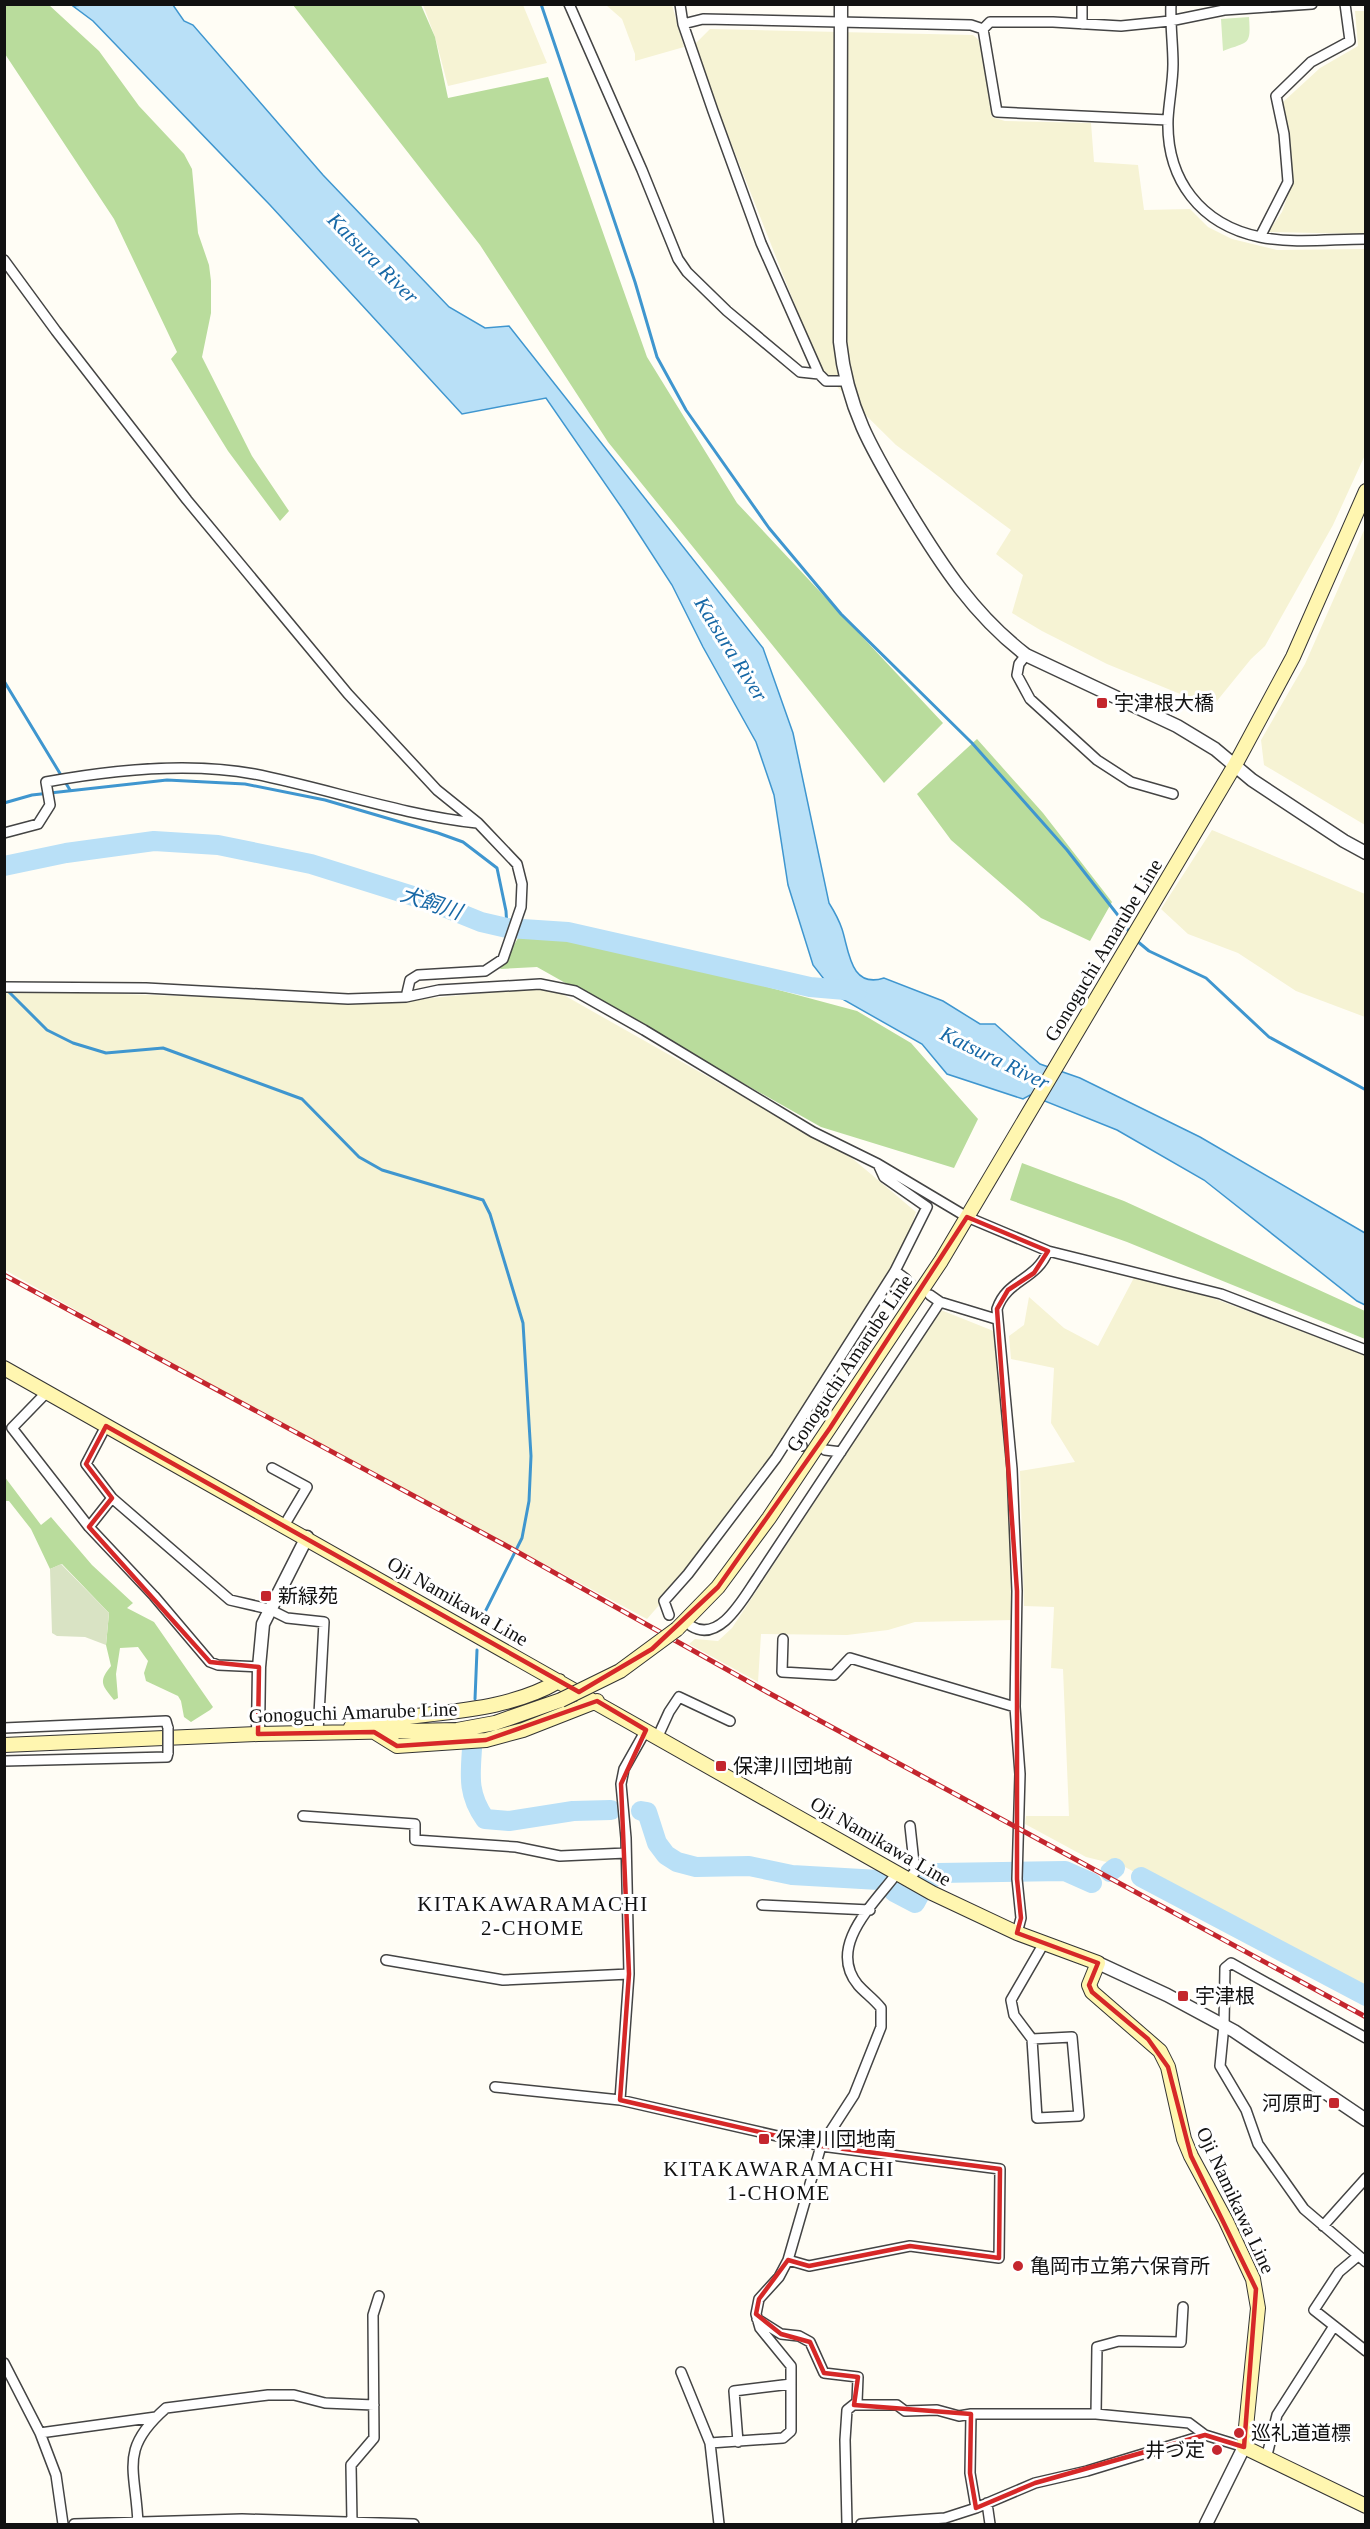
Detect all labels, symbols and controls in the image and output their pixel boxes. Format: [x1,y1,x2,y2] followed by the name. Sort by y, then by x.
[322,207,424,309] water label: Katsura River
[689,592,773,706] water label: Katsura River
[1114,692,1214,714] place label: 宇津根大橋
[1095,696,1109,710] marker: 宇津根大橋
[1040,855,1167,1046] street label: Gonoguchi Amarube Line
[397,882,467,925] water label: 犬飼川
[936,1021,1054,1095] water label: Katsura River
[781,1270,917,1456] street label: Gonoguchi Amarube Line
[383,1552,532,1651] street label: Oji Namikawa Line
[278,1585,338,1607] place label: 新緑苑
[259,1589,273,1603] marker: 新緑苑
[248,1697,458,1728] street label: Gonoguchi Amarube Line
[733,1755,853,1777] place label: 保津川団地前
[714,1759,728,1773] marker: 保津川団地前
[806,1792,955,1891] street label: Oji Namikawa Line
[417,1892,649,1940] district label: KITAKAWARAMACHI 2-CHOME
[1195,1985,1255,2007] place label: 宇津根
[1176,1989,1190,2003] marker: 宇津根
[1262,2092,1322,2114] place label: 河原町
[1327,2096,1341,2110] marker: 河原町
[1192,2123,1280,2277] street label: Oji Namikawa Line
[776,2128,896,2150] place label: 保津川団地南
[757,2132,771,2146] marker: 保津川団地南
[663,2157,895,2205] district label: KITAKAWARAMACHI 1-CHOME
[1030,2255,1210,2277] place label: 亀岡市立第六保育所
[1011,2259,1025,2273] marker: 亀岡市立第六保育所
[1251,2422,1351,2444] place label: 巡礼道道標
[1232,2426,1246,2440] marker: 巡礼道道標
[1145,2439,1205,2461] place label: 井づ定
[1210,2443,1224,2457] marker: 井づ定

